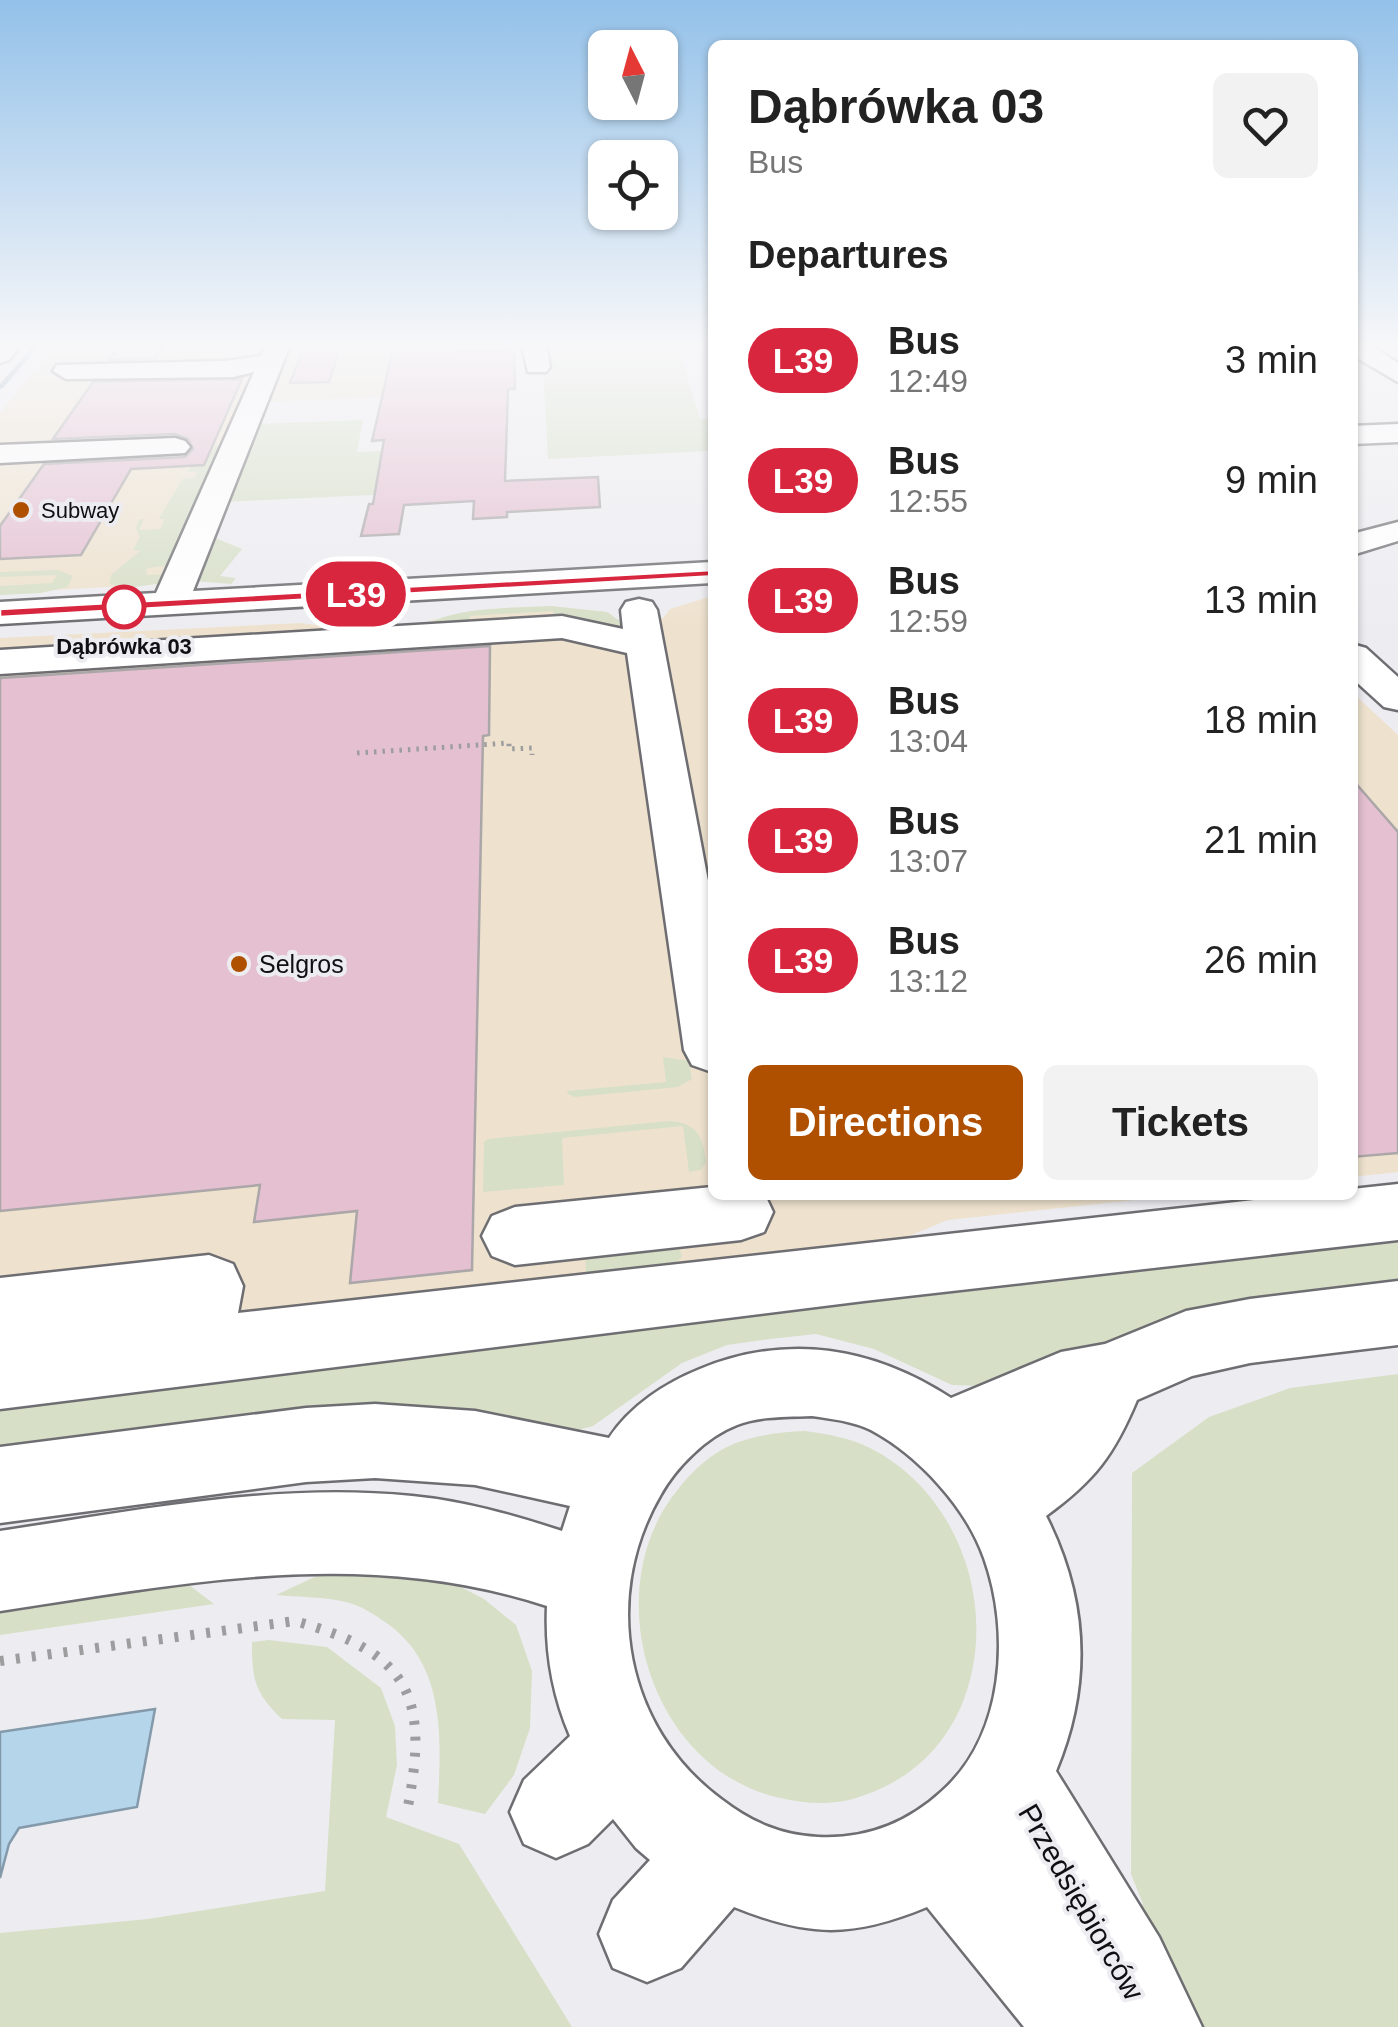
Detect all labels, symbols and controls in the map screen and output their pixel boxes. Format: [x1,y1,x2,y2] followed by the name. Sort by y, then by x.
[588,30,678,120] north arrow
[588,30,678,230] map controls
[1213,73,1318,178] button: heart
[748,80,1044,133] text: Dąbrówka 03
[588,140,678,230] button: locate
[748,144,803,180] text: Bus
[748,234,949,276] text: Departures
[888,320,960,362] text: Bus
[1225,339,1318,381] text: 3 min
[773,341,833,380] text: L39
[888,363,968,399] text: 12:49
[888,440,960,482] text: Bus
[1225,459,1318,501] text: 9 min
[773,461,833,500] text: L39
[888,483,968,519] text: 12:55
[41,498,119,523] place label: Subway
[10,499,32,521] marker: Subway
[888,560,960,602] text: Bus
[298,562,414,626] line badge: L39
[326,575,386,614] text: L39
[1204,579,1318,621] text: 13 min
[773,581,833,620] text: L39
[103,586,145,628] marker: Dąbrówka 03
[888,603,968,639] text: 12:59
[56,634,192,659] place label: Dąbrówka 03
[888,680,960,722] text: Bus
[1204,699,1318,741] text: 18 min
[773,701,833,740] text: L39
[888,723,968,759] text: 13:04
[888,800,960,842] text: Bus
[1204,819,1318,861] text: 21 min
[773,821,833,860] text: L39
[888,843,968,879] text: 13:07
[888,920,960,962] text: Bus
[1204,939,1318,981] text: 26 min
[773,941,833,980] text: L39
[259,950,344,978] place label: Selgros
[228,953,250,975] marker: Selgros
[888,963,968,999] text: 13:12
[748,1065,1023,1180] button: Directions
[1043,1065,1318,1180] button: Tickets
[1012,1798,1151,2006] street label: Przedsiębiorców

